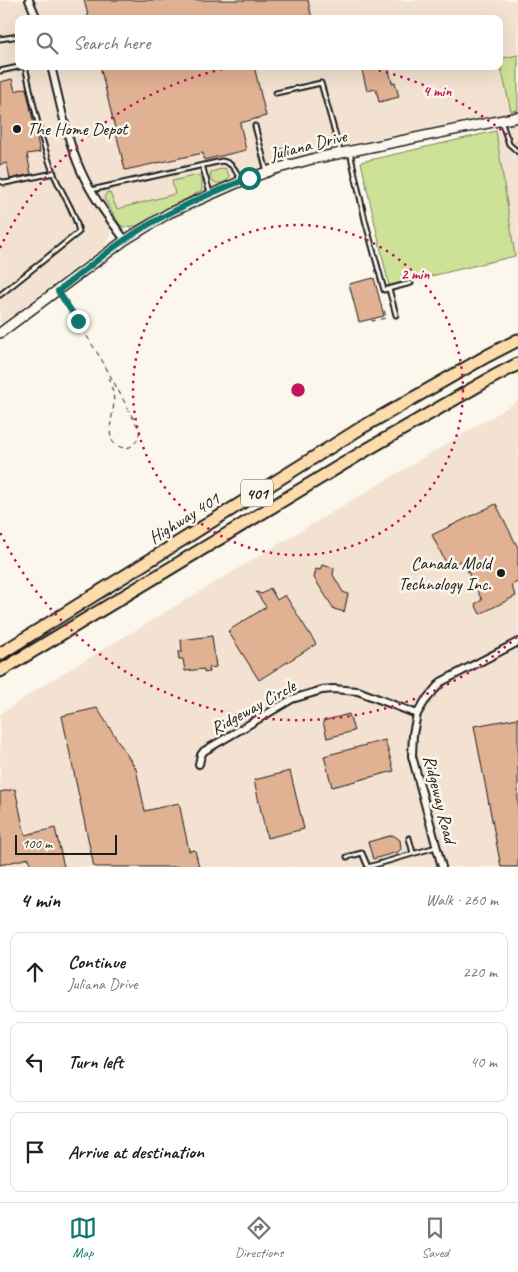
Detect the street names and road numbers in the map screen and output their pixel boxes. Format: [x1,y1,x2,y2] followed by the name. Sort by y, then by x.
[266,125,350,165] street label: Juliana Drive
[241,479,273,506] road number: 401
[144,487,224,548] street label: Highway 401
[207,674,300,739] street label: Ridgeway Circle
[418,753,462,848] street label: Ridgeway Road

